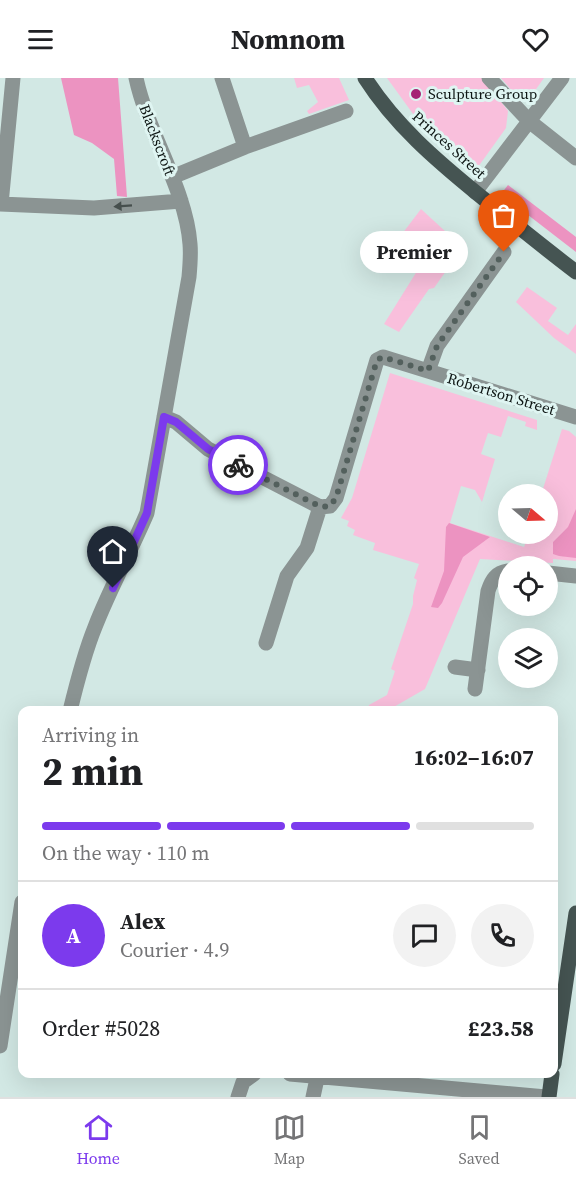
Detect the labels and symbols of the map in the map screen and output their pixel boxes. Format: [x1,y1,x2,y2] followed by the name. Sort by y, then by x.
[428,83,538,104] place label: Sculpture Group
[409,87,423,101] marker: Sculpture Group
[134,101,181,179] street label: Blackscroft
[408,106,491,183] street label: Princes Street
[478,190,529,252] pin
[113,202,132,211] one-way arrow
[360,231,468,273] callout: Premier
[445,367,558,420] street label: Robertson Street
[208,435,268,495] courier
[498,484,558,544] north arrow
[87,526,138,588] pin

